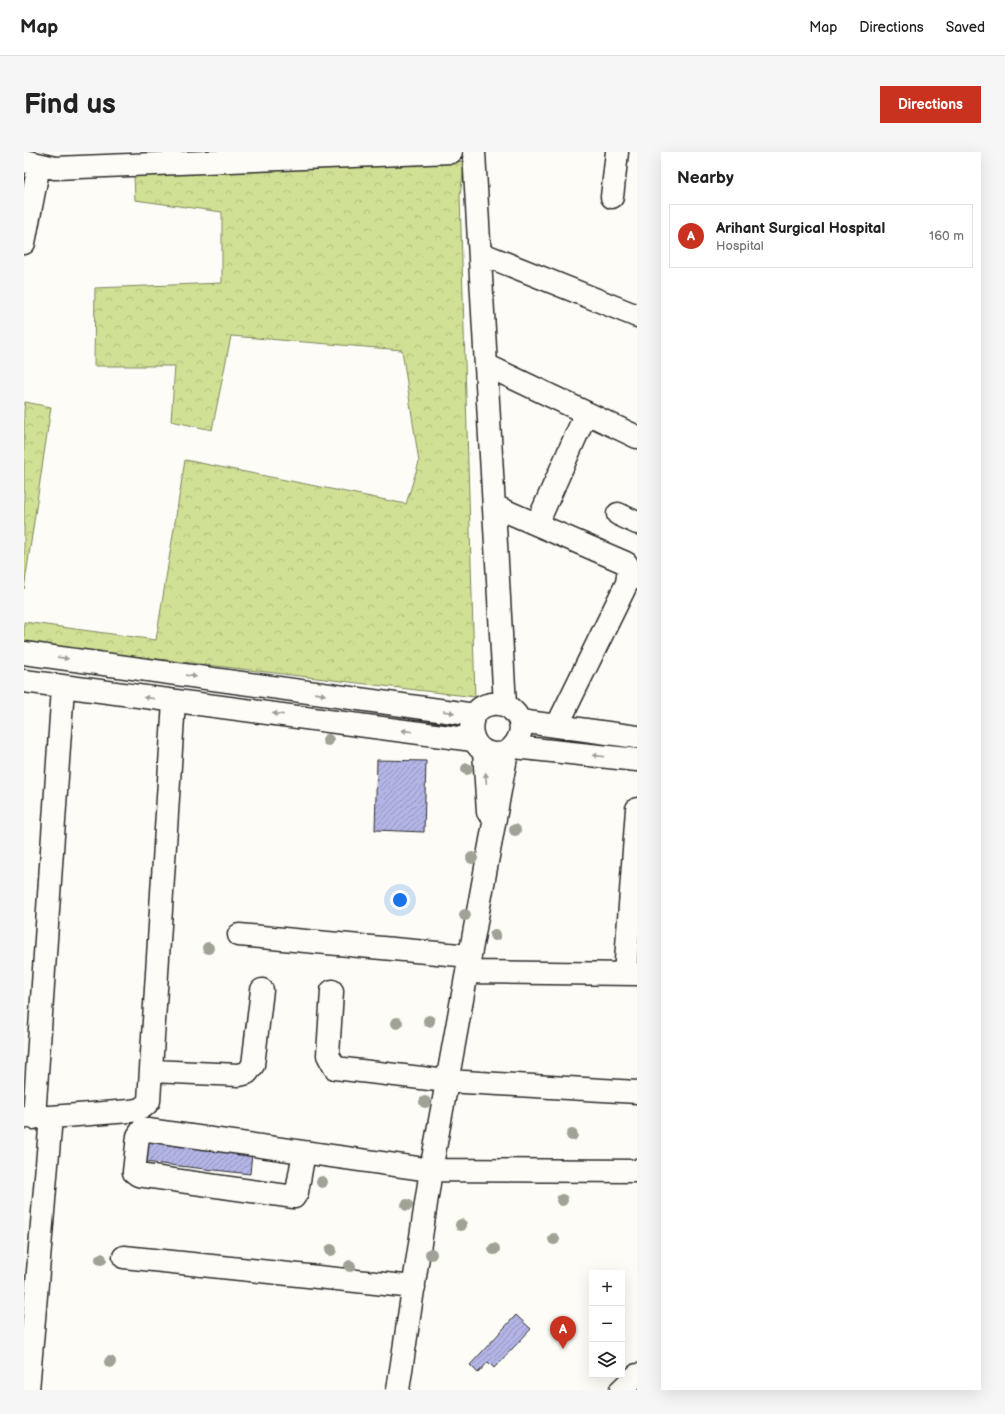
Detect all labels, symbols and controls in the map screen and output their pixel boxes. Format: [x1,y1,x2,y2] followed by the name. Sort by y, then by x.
[20,16,58,39] text: Map
[809,19,837,36] text: Map
[859,19,924,36] text: Directions
[946,19,985,36] text: Saved
[880,86,981,123] button: Directions
[24,88,116,121] text: Find us
[677,168,734,188] text: Nearby
[716,219,885,238] text: Arihant Surgical Hospital
[687,228,695,244] text: A
[929,228,964,244] text: 160 m
[716,238,764,254] text: Hospital
[57,655,69,661] one-way arrow
[185,673,197,679] one-way arrow
[314,691,326,697] one-way arrow
[143,694,155,701] one-way arrow
[443,709,455,715] one-way arrow
[272,711,284,717] one-way arrow
[401,728,413,734] one-way arrow
[592,753,604,759] one-way arrow
[482,772,489,784] one-way arrow
[390,890,410,910] your location
[589,1270,625,1378] map controls
[589,1270,625,1306] button: +
[589,1306,625,1342] button: −
[550,1316,576,1349] pin: A
[589,1342,625,1378] button: layers

